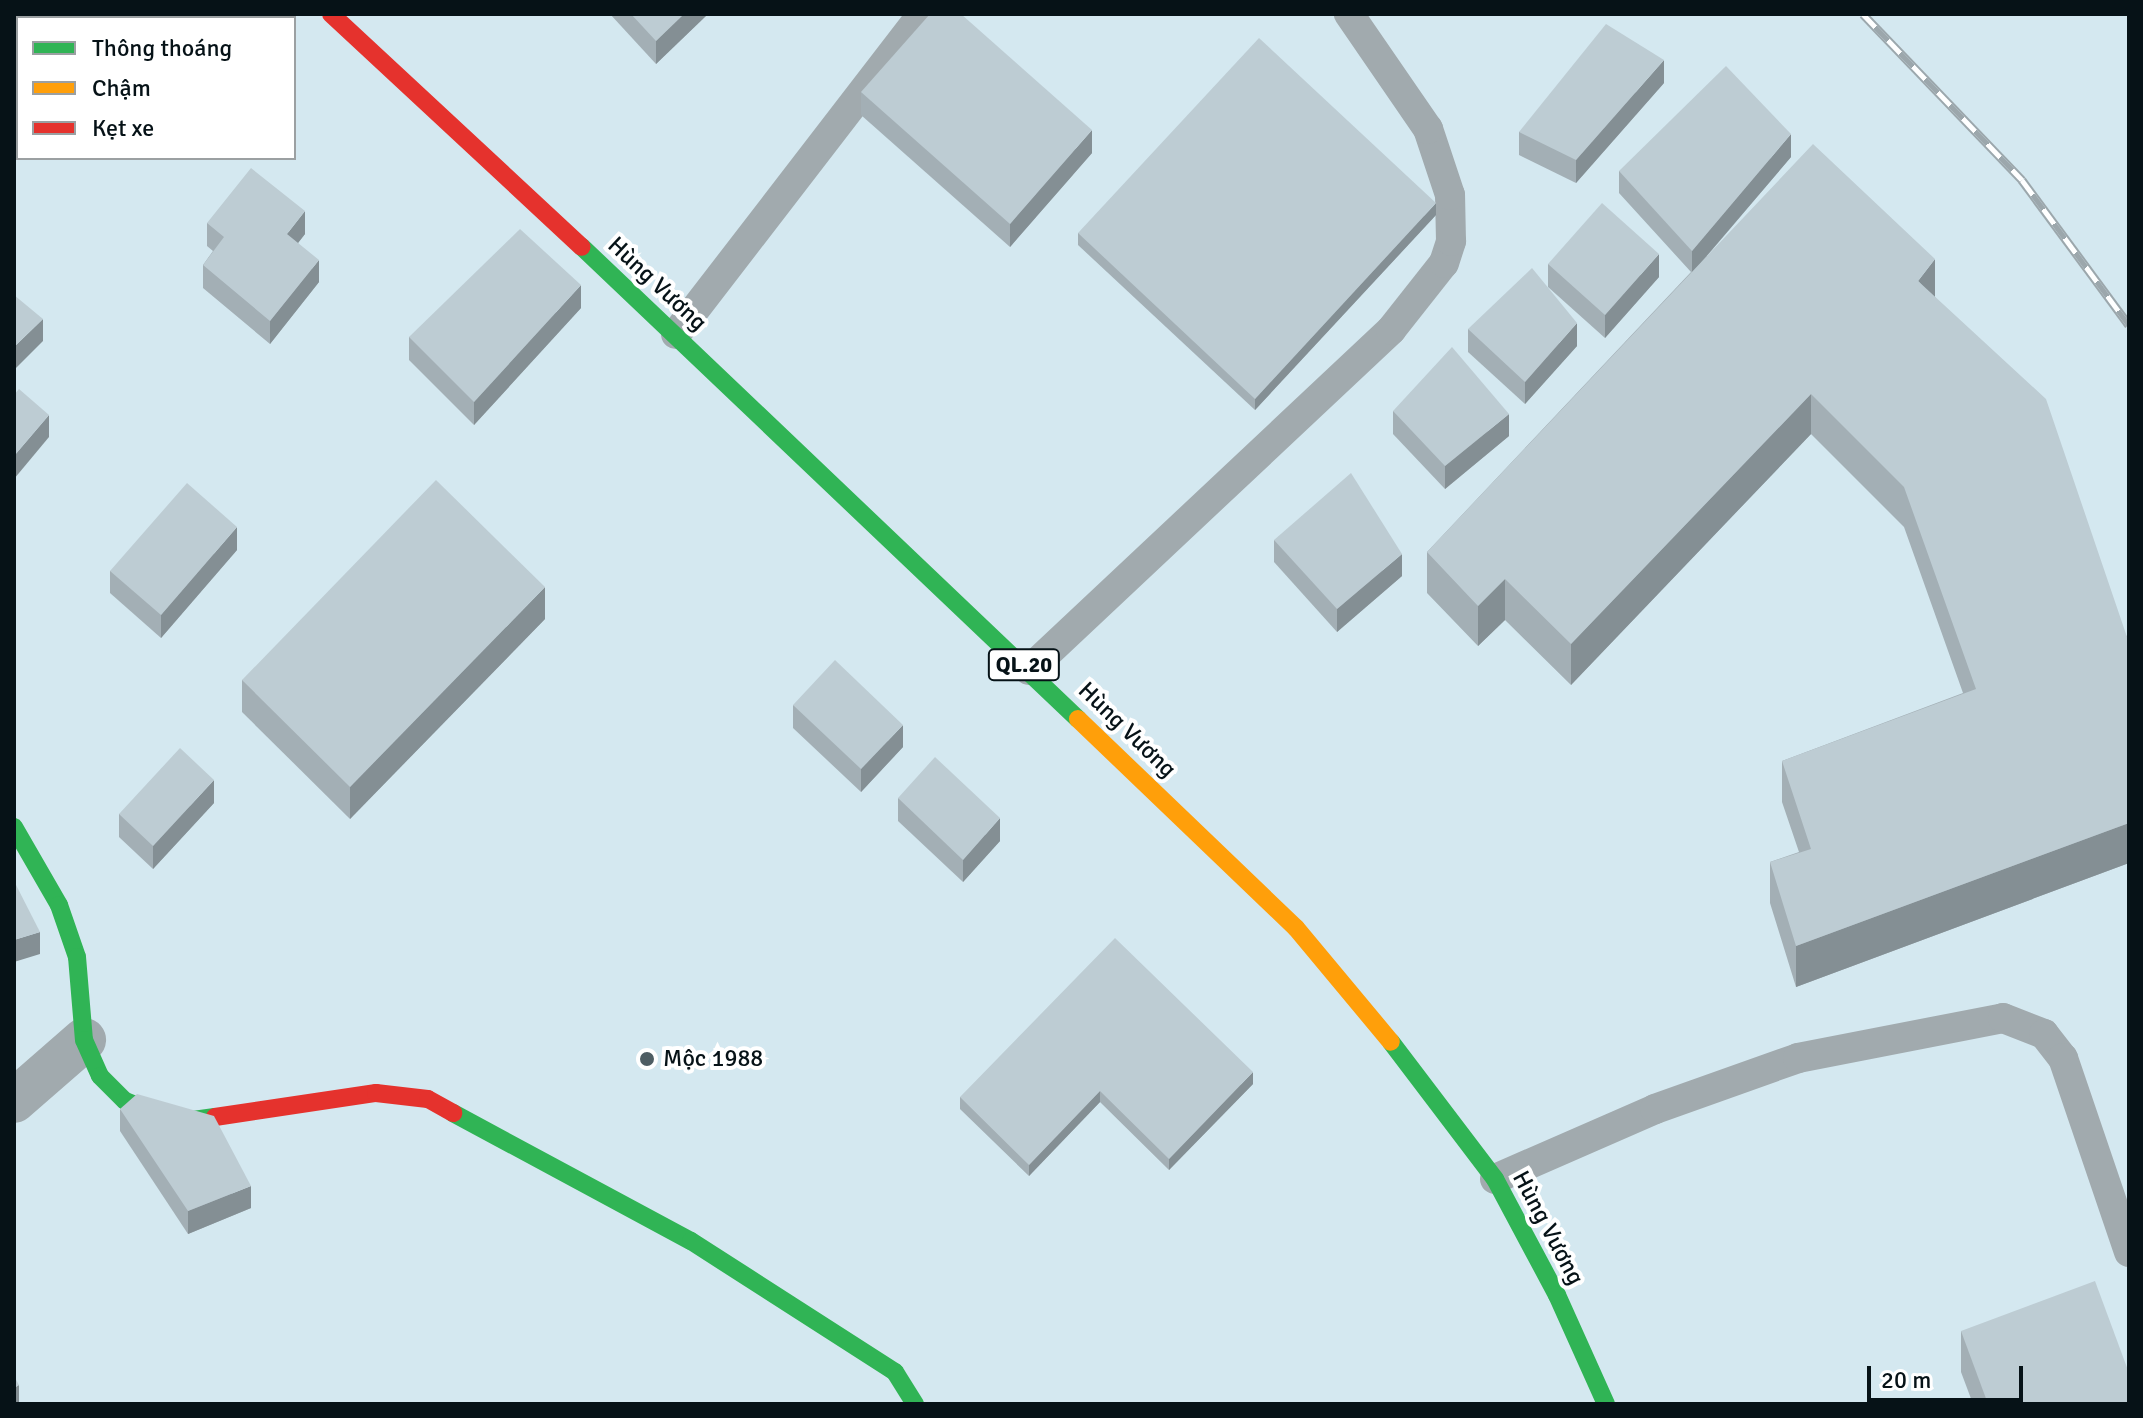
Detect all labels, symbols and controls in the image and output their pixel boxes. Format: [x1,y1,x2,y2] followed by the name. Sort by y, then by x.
[16,16,296,160] legend
[92,33,232,63] text: Thông thoáng
[92,73,151,103] text: Chậm
[92,113,154,143] text: Kẹt xe
[602,231,712,337] street label: Hùng Vương
[986,647,1062,683] road number: QL.20
[1072,676,1182,784] street label: Hùng Vương
[663,1045,763,1073] place label: Mộc 1988
[638,1050,656,1068] marker: Mộc 1988
[1506,1166,1590,1290] street label: Hùng Vương
[1871,1350,2027,1400] scale bar
[1881,1365,1931,1395] text: 20 m

